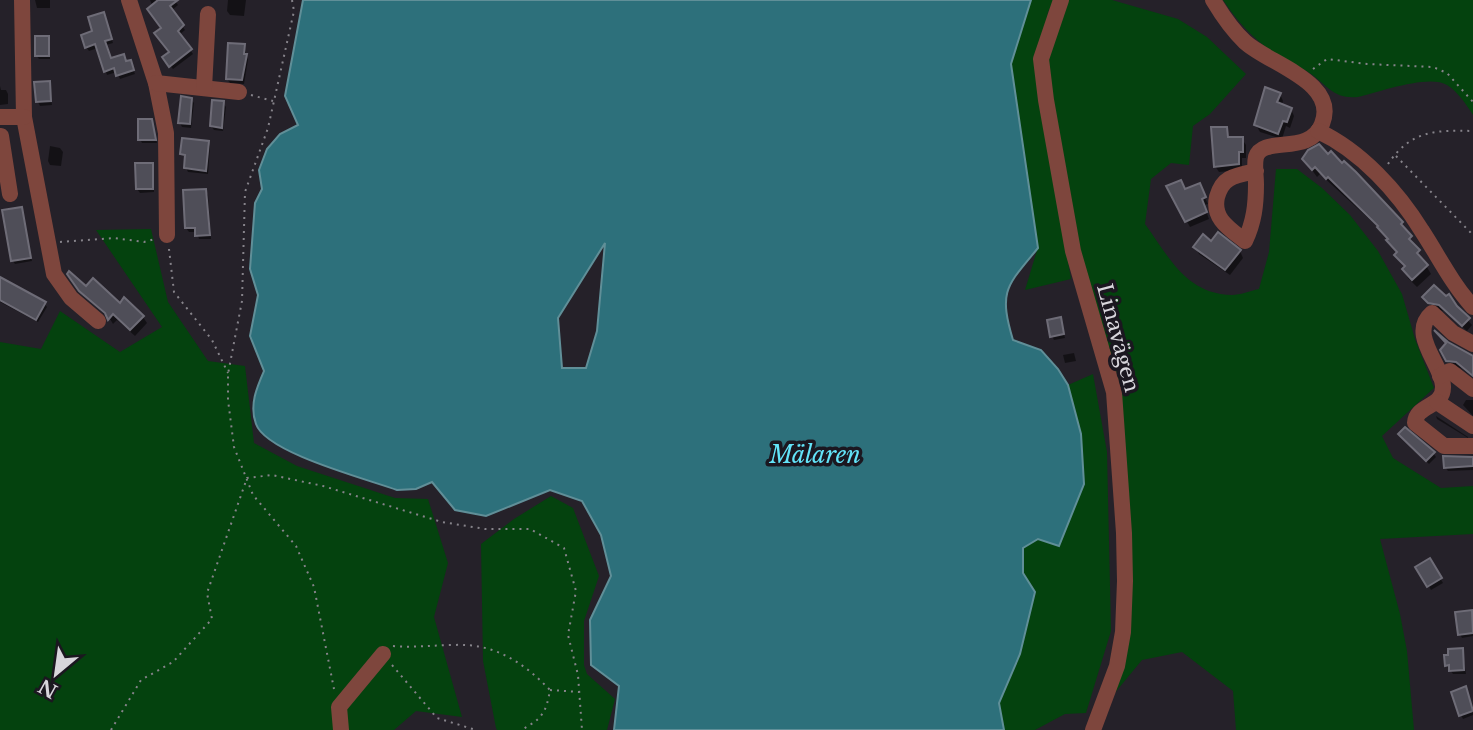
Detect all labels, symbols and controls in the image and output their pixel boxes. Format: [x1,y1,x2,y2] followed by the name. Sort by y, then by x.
[1091,281,1145,395] street label: Linavägen
[768,441,861,469] water label: Mälaren
[21,639,91,709] north arrow
[34,674,61,703] text: N

